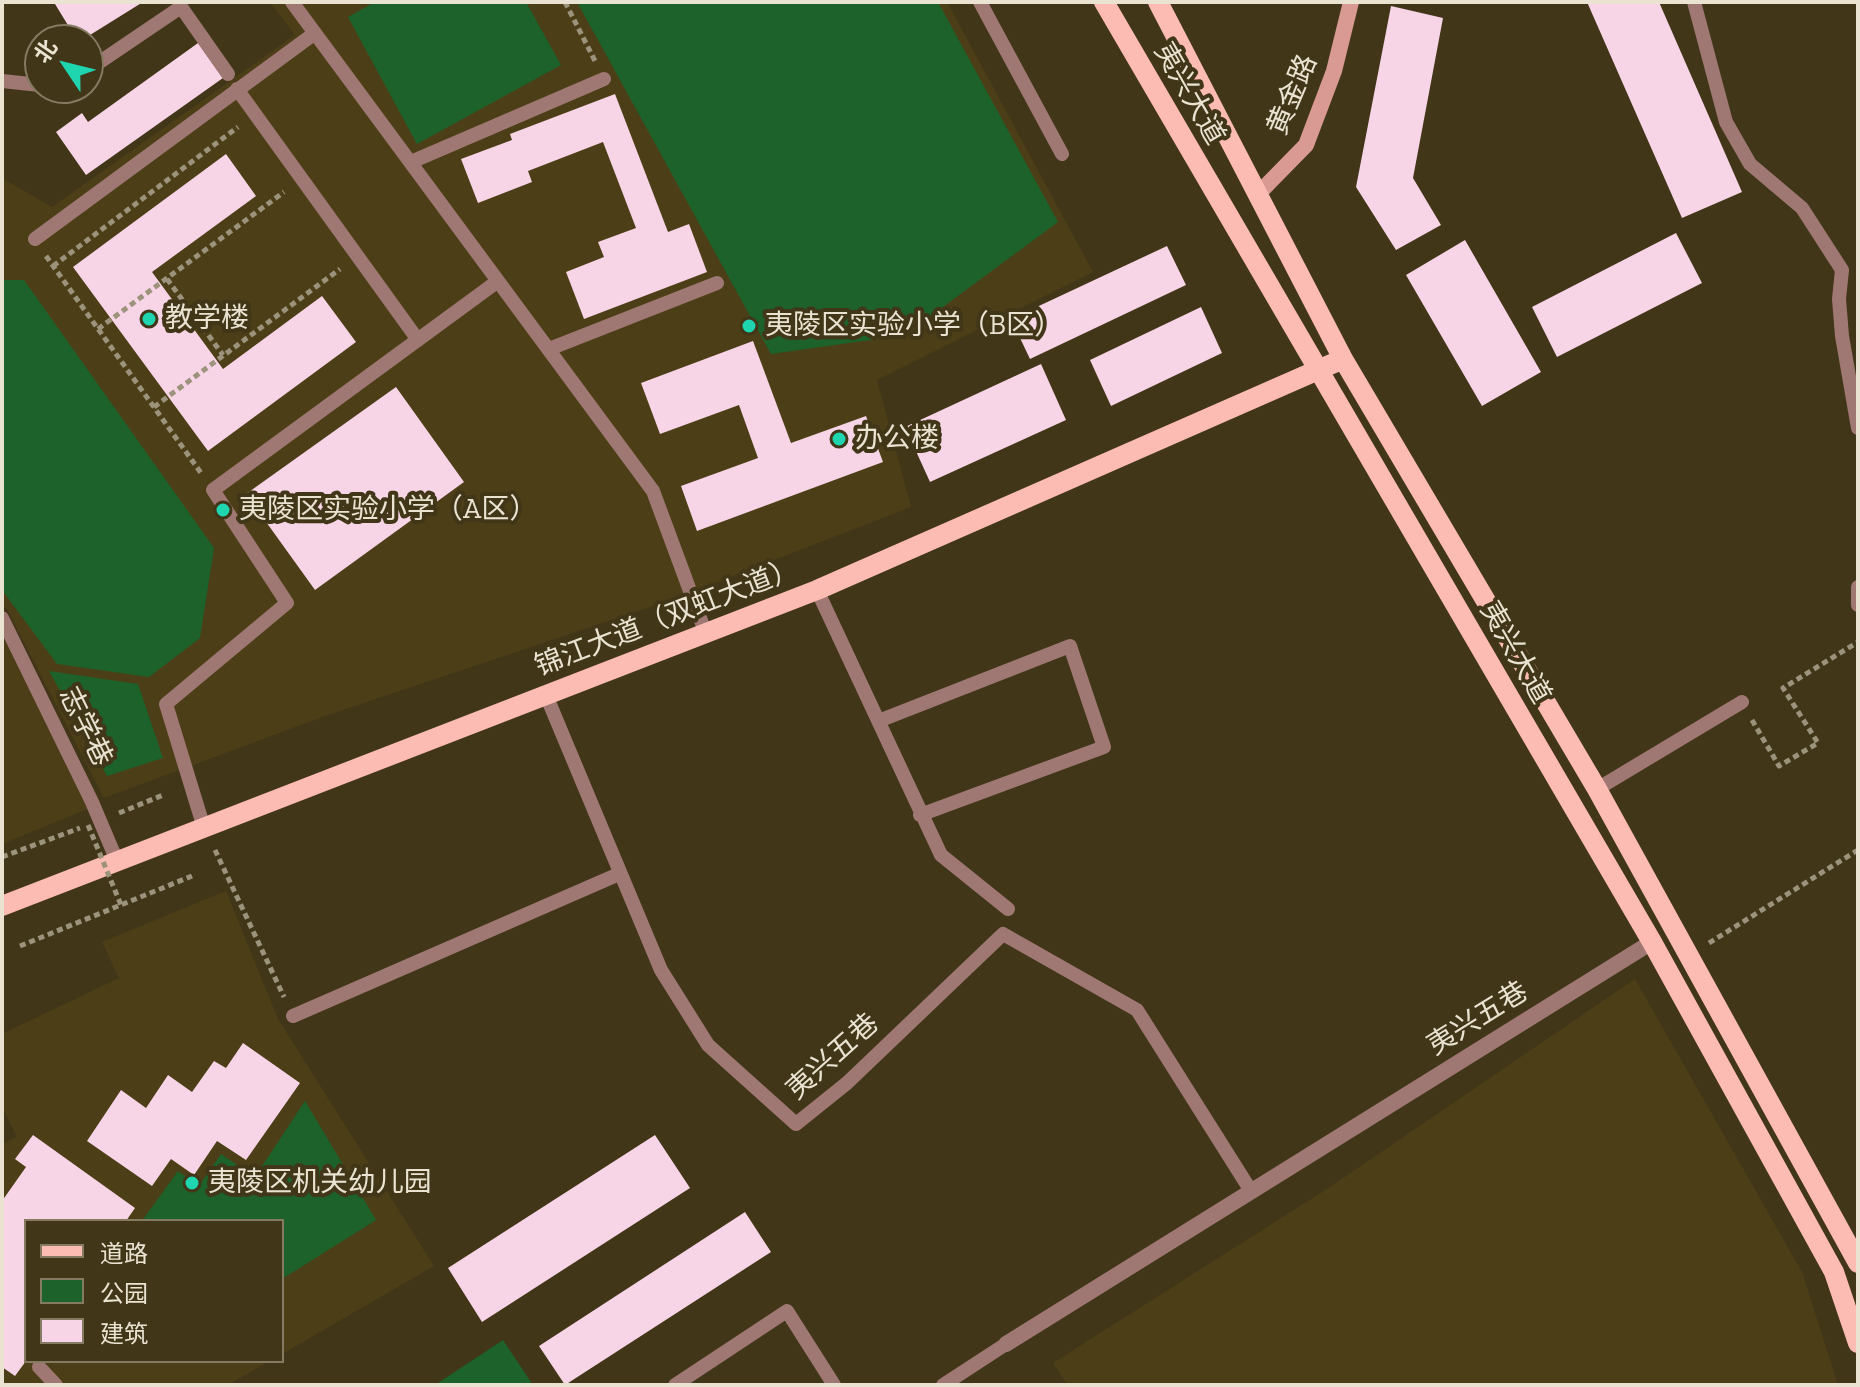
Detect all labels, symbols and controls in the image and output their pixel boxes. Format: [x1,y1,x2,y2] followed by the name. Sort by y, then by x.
[24,24,104,104] north arrow
[28,34,63,68] text: 北
[1146,37,1232,151] street label: 夷兴大道
[1261,50,1325,140] street label: 黄金路
[165,302,249,336] place label: 教学楼
[765,309,1062,343] place label: 夷陵区实验小学（B区）
[140,310,158,328] marker: 教学楼
[740,317,758,335] marker: 夷陵区实验小学（B区）
[855,422,939,456] place label: 办公楼
[830,430,848,448] marker: 办公楼
[239,493,537,527] place label: 夷陵区实验小学（A区）
[214,501,232,519] marker: 夷陵区实验小学（A区）
[530,552,804,684] street label: 锦江大道（双虹大道）
[1472,596,1558,710] street label: 夷兴大道
[51,682,119,772] street label: 志学巷
[1422,975,1534,1063] street label: 夷兴五巷
[780,1007,886,1107] street label: 夷兴五巷
[208,1166,432,1200] place label: 夷陵区机关幼儿园
[183,1174,201,1192] marker: 夷陵区机关幼儿园
[24,1219,284,1363] legend
[100,1239,148,1268] text: 道路
[100,1279,148,1308] text: 公园
[100,1319,148,1348] text: 建筑

